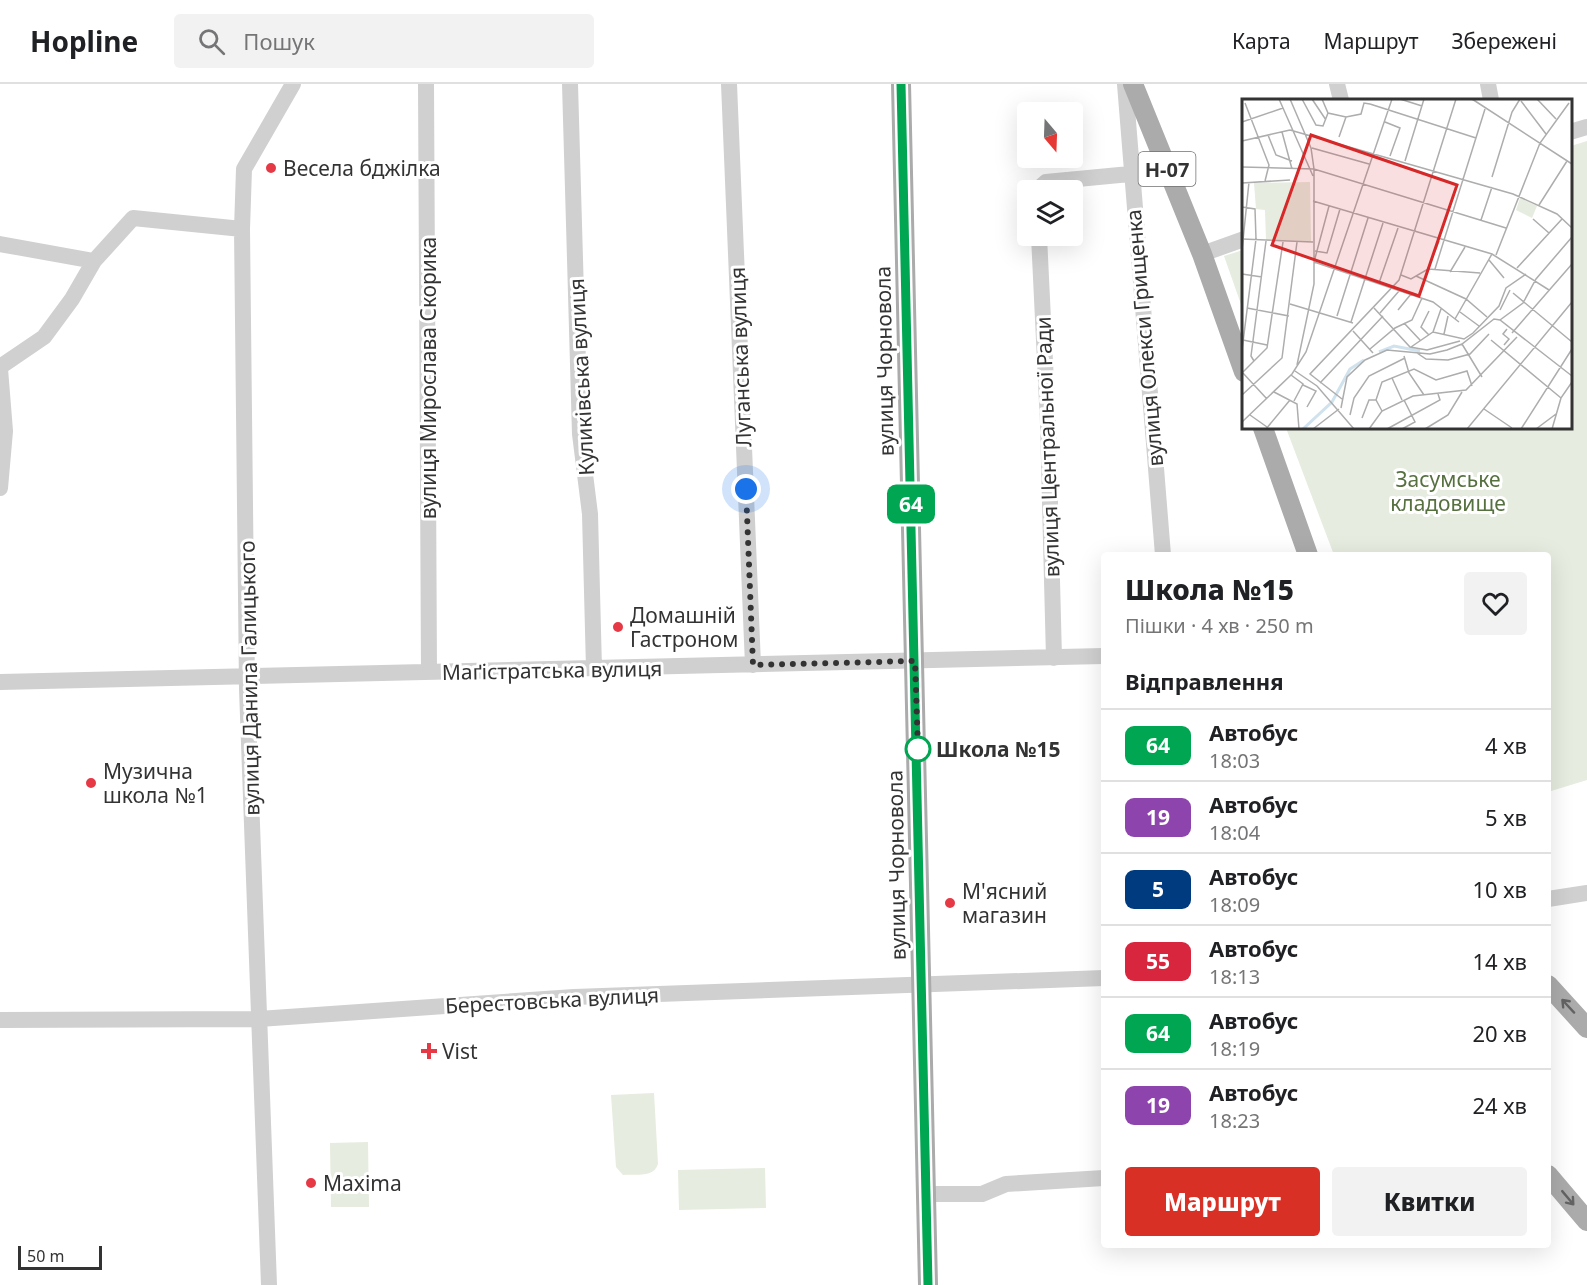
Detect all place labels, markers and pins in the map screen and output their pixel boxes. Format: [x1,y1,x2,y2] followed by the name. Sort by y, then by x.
[283,154,441,182] place label: Весела бджілка
[264,161,278,175] marker: Весела бджілка
[630,601,738,653] place label: Домашній Гастроном
[611,620,625,634] marker: Домашній Гастроном
[936,735,1061,763] place label: Школа №15
[905,736,931,762] marker: Школа №15
[103,757,208,809] place label: Музична школа №1
[84,776,98,790] marker: Музична школа №1
[962,877,1047,929] place label: М'ясний магазин
[943,896,957,910] marker: М'ясний магазин
[442,1037,478,1065] place label: Vist
[420,1042,438,1060] marker: Vist
[323,1169,402,1197] place label: Maxima
[304,1176,318,1190] marker: Maxima

